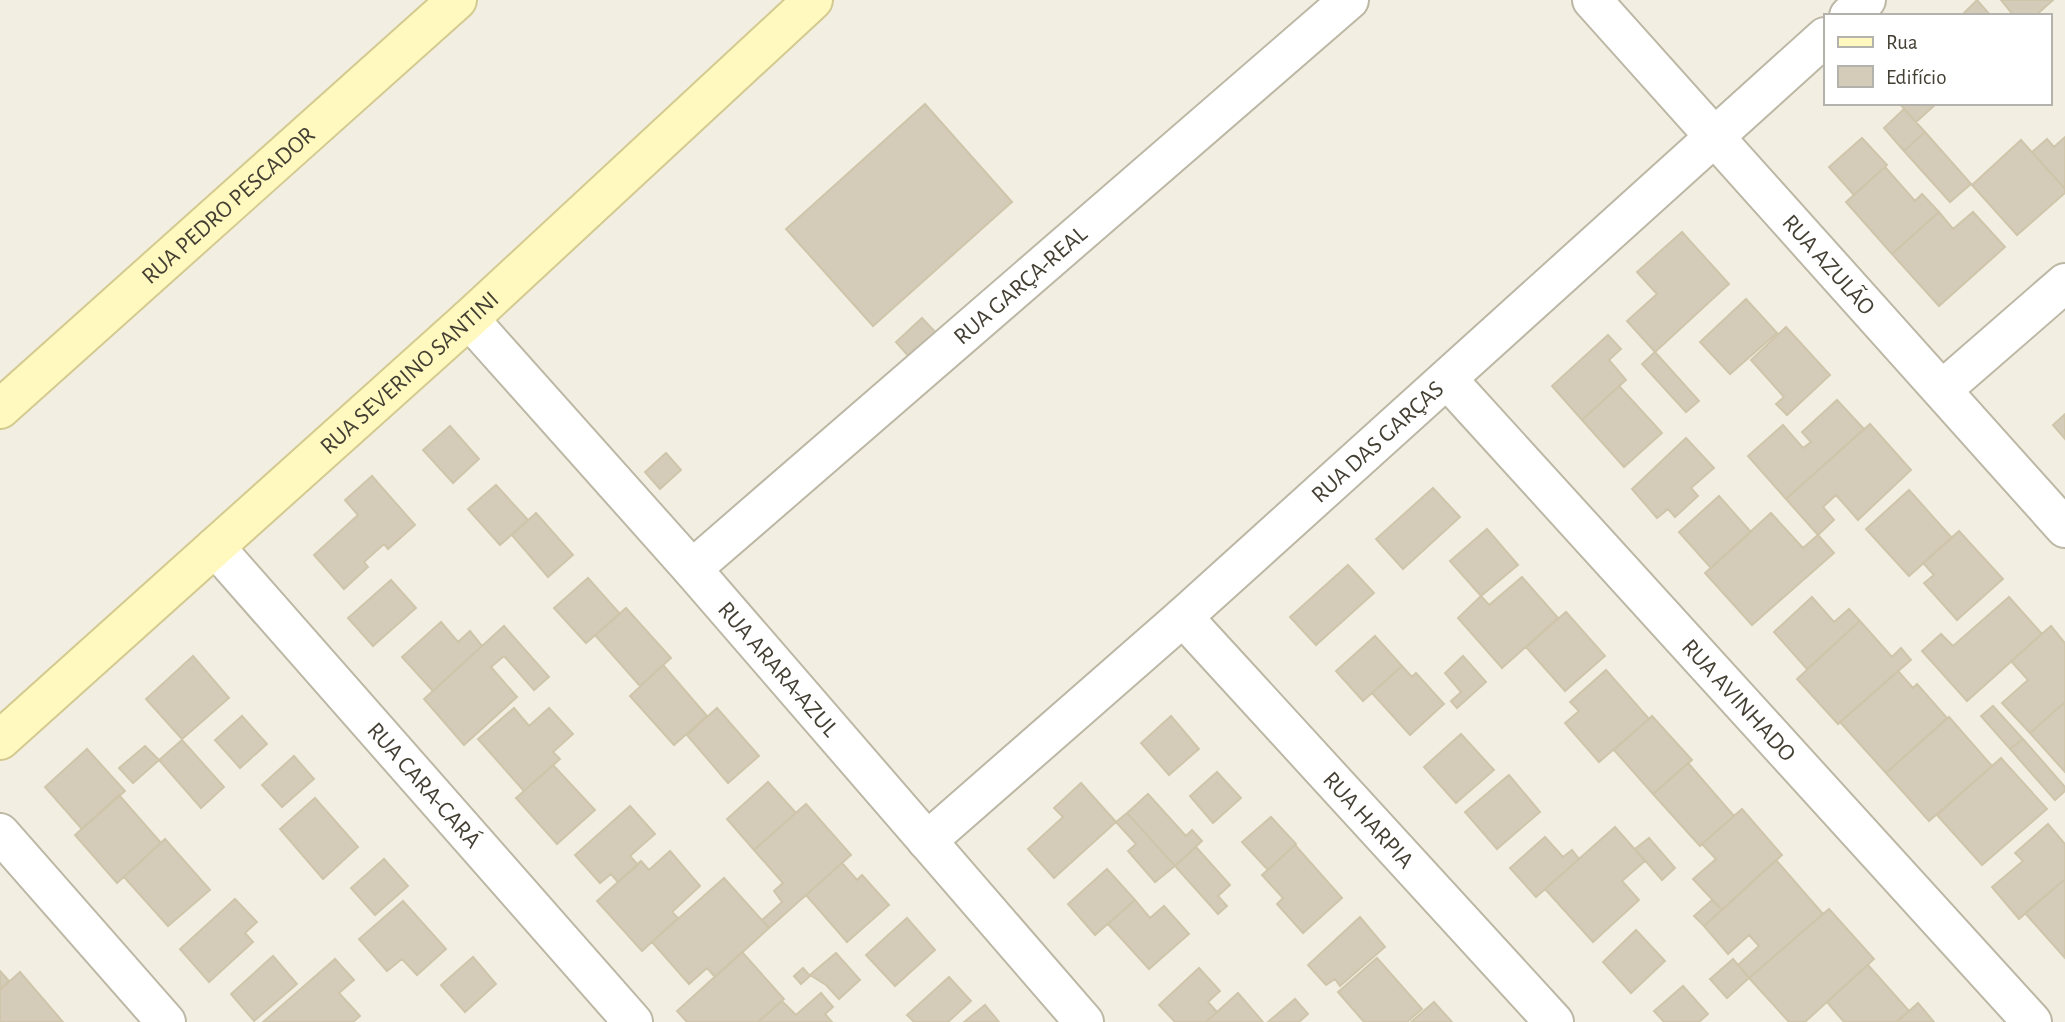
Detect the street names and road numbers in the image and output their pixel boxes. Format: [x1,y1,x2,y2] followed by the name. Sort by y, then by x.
[138,122,320,289] street label: RUA PEDRO PESCADOR
[1777,210,1879,320] street label: RUA AZULÃO
[950,222,1092,349] street label: RUA GARÇA-REAL
[316,287,504,459] street label: RUA SEVERINO SANTINI
[1307,377,1449,508] street label: RUA DAS GARÇAS
[713,597,842,742] street label: RUA ARARA-AZUL
[1677,635,1800,767] street label: RUA AVINHADO
[362,718,487,853] street label: RUA CARA-CARÁ
[1318,767,1418,874] street label: RUA HARPIA

